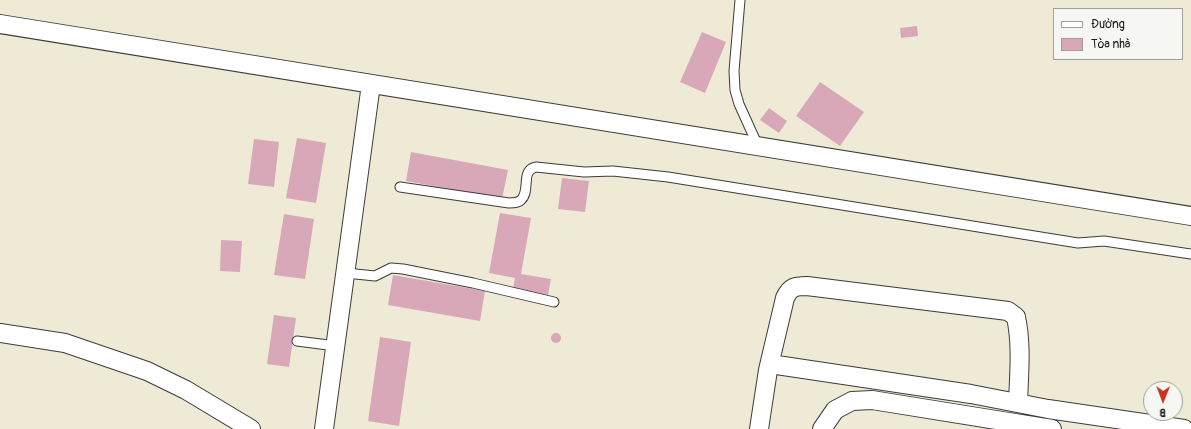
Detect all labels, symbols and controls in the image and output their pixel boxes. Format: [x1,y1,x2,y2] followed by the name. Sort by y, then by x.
[1053,8,1183,60] legend
[1091,17,1125,32] text: Đường
[1091,37,1130,52] text: Tòa nhà
[1143,381,1183,421] north arrow
[1160,406,1166,419] text: B

